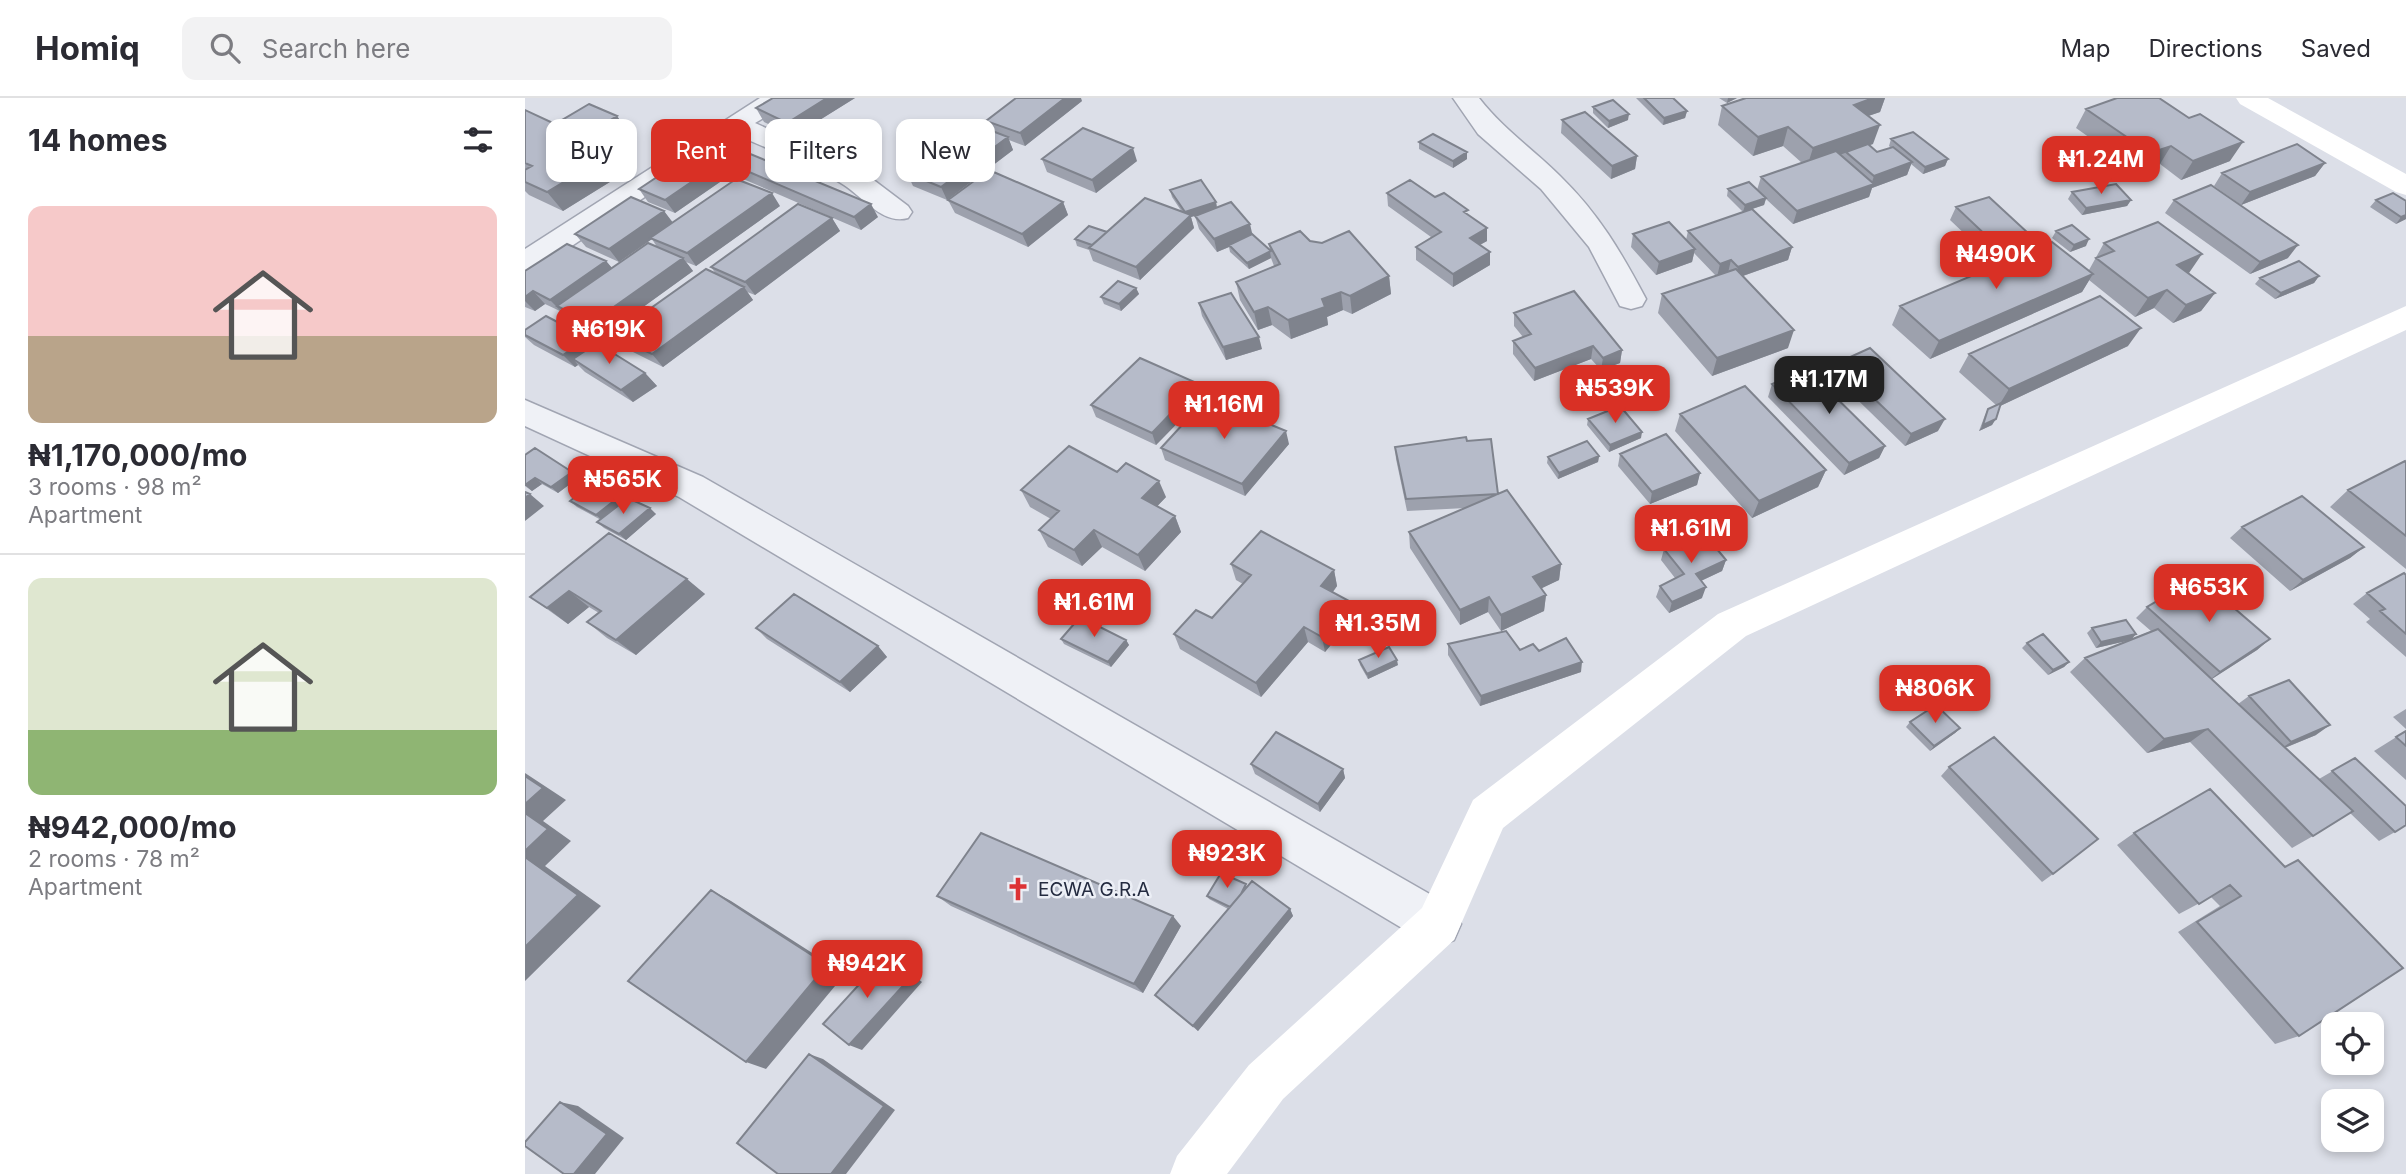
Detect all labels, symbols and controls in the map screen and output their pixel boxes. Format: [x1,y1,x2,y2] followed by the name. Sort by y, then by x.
[182,17,672,80] search box
[35,28,140,68] text: Homiq
[206,29,244,67] icon: search
[262,33,410,64] text: Search here
[2061,34,2110,63] text: Map
[2148,34,2263,63] text: Directions
[2301,34,2371,63] text: Saved
[546,119,637,182] chip: Buy
[651,119,751,182] chip: Rent
[765,119,882,182] chip: Filters
[896,119,995,182] chip: New
[459,121,497,159] icon: filters
[28,122,167,158] text: 14 homes
[2044,136,2158,196] pin: ₦1.24M
[2058,145,2144,173] text: ₦1.24M
[1947,232,2045,291] pin: ₦490K
[1956,240,2036,268] text: ₦490K
[200,252,326,378] icon: home
[560,306,658,366] pin: ₦619K
[572,315,646,343] text: ₦619K
[1772,356,1886,416] pin: ₦1.17M
[1790,365,1868,393] text: ₦1.17M
[1566,366,1664,425] pin: ₦539K
[1576,374,1654,402] text: ₦539K
[1167,382,1281,441] pin: ₦1.16M
[1184,390,1264,418] text: ₦1.16M
[28,437,247,473] text: ₦1,170,000/mo
[574,456,672,516] pin: ₦565K
[584,465,662,493] text: ₦565K
[28,473,202,501] text: 3 rooms · 98 m²
[28,501,142,529] text: Apartment
[1634,505,1748,565] pin: ₦1.61M
[1651,514,1731,542] text: ₦1.61M
[2160,564,2258,624] pin: ₦653K
[2170,573,2248,601] text: ₦653K
[1037,580,1151,639] pin: ₦1.61M
[1054,588,1134,616] text: ₦1.61M
[1321,601,1435,660] pin: ₦1.35M
[1335,609,1421,637] text: ₦1.35M
[200,624,326,750] icon: home
[1886,666,1984,725] pin: ₦806K
[1895,674,1975,702] text: ₦806K
[28,809,237,845] text: ₦942,000/mo
[1178,830,1276,890] pin: ₦923K
[1188,839,1266,867] text: ₦923K
[28,845,200,873] text: 2 rooms · 78 m²
[28,873,142,901] text: Apartment
[1004,875,1032,903] church icon: ECWA G.R.A
[1038,878,1150,901] place label: ECWA G.R.A
[818,940,916,1000] pin: ₦942K
[828,949,906,977] text: ₦942K
[2321,1012,2384,1152] map controls
[2321,1012,2384,1075] button: locate
[2321,1089,2384,1152] button: layers

